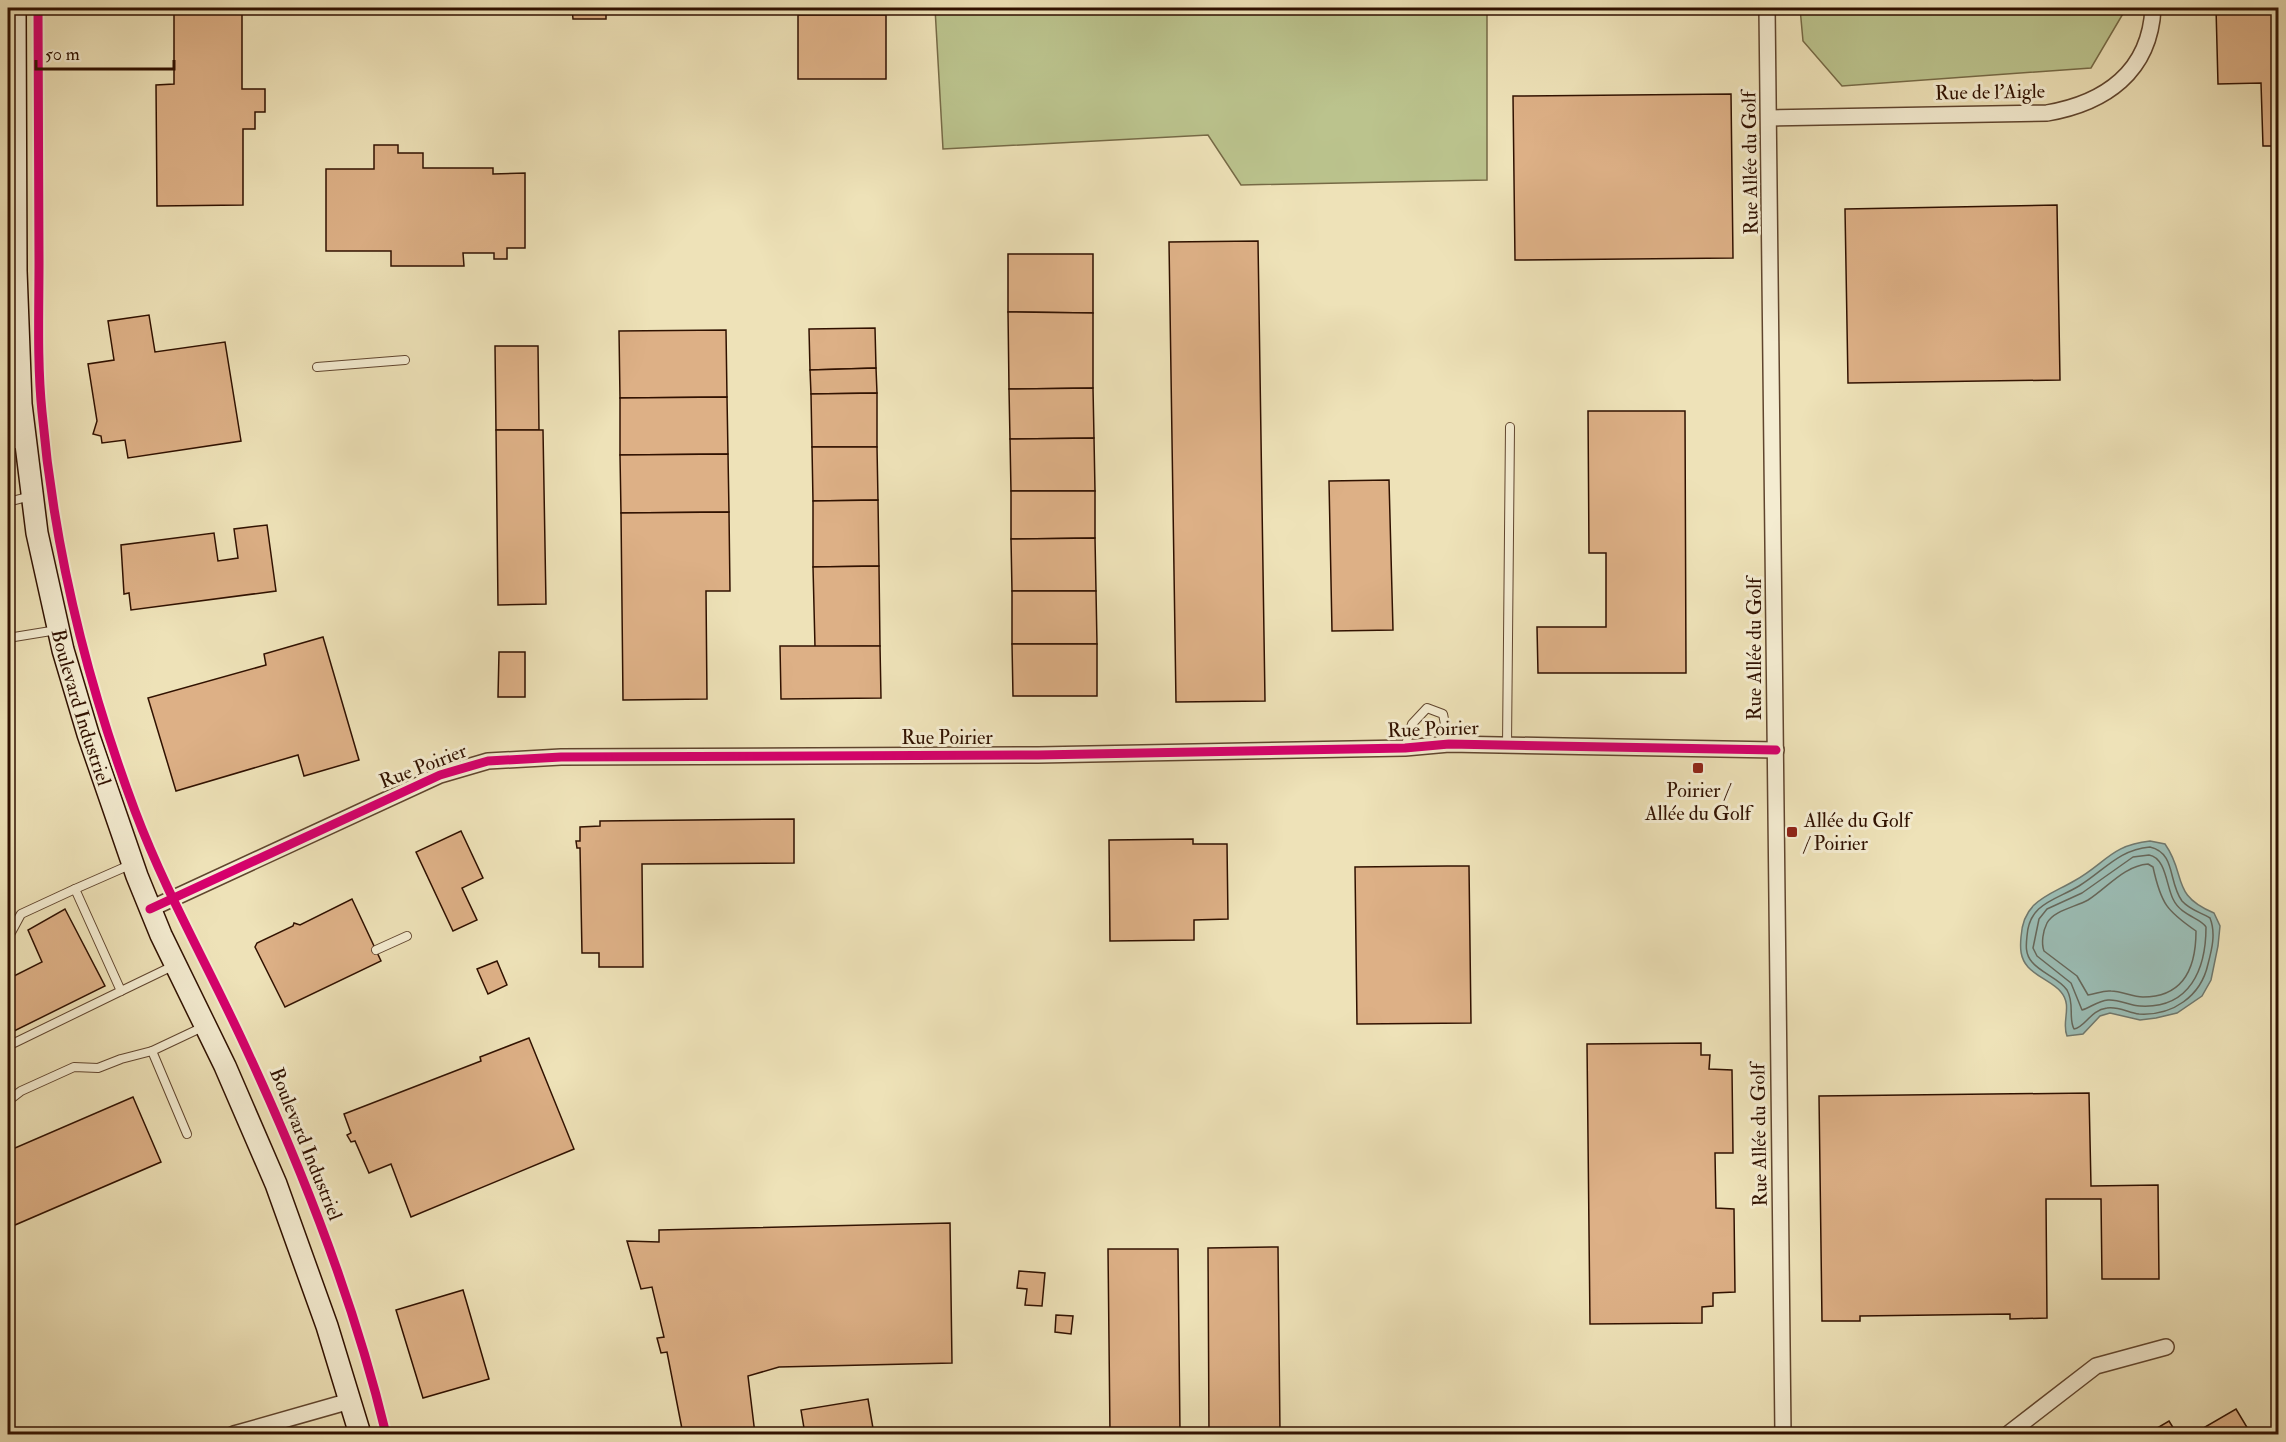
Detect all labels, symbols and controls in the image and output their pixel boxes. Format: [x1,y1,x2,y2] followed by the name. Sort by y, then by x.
[36,33,174,71] scale bar
[45,43,80,66] text: 50 m
[1935,79,2045,105] street label: Rue de l'Aigle
[1736,88,1764,235] street label: Rue Allée du Golf
[1742,574,1767,721] street label: Rue Allée du Golf
[46,626,117,789] street label: Boulevard Industriel
[1387,715,1480,743] street label: Rue Poirier
[901,725,993,750] street label: Rue Poirier
[376,738,471,794] street label: Rue Poirier
[1691,761,1705,775] marker: Poirier / Allée du Golf
[1644,778,1755,826] place label: Poirier / Allée du Golf
[1802,808,1914,856] place label: Allée du Golf / Poirier
[1785,825,1799,839] marker: Allée du Golf / Poirier
[1745,1060,1773,1207] street label: Rue Allée du Golf
[264,1064,348,1224] street label: Boulevard Industriel

